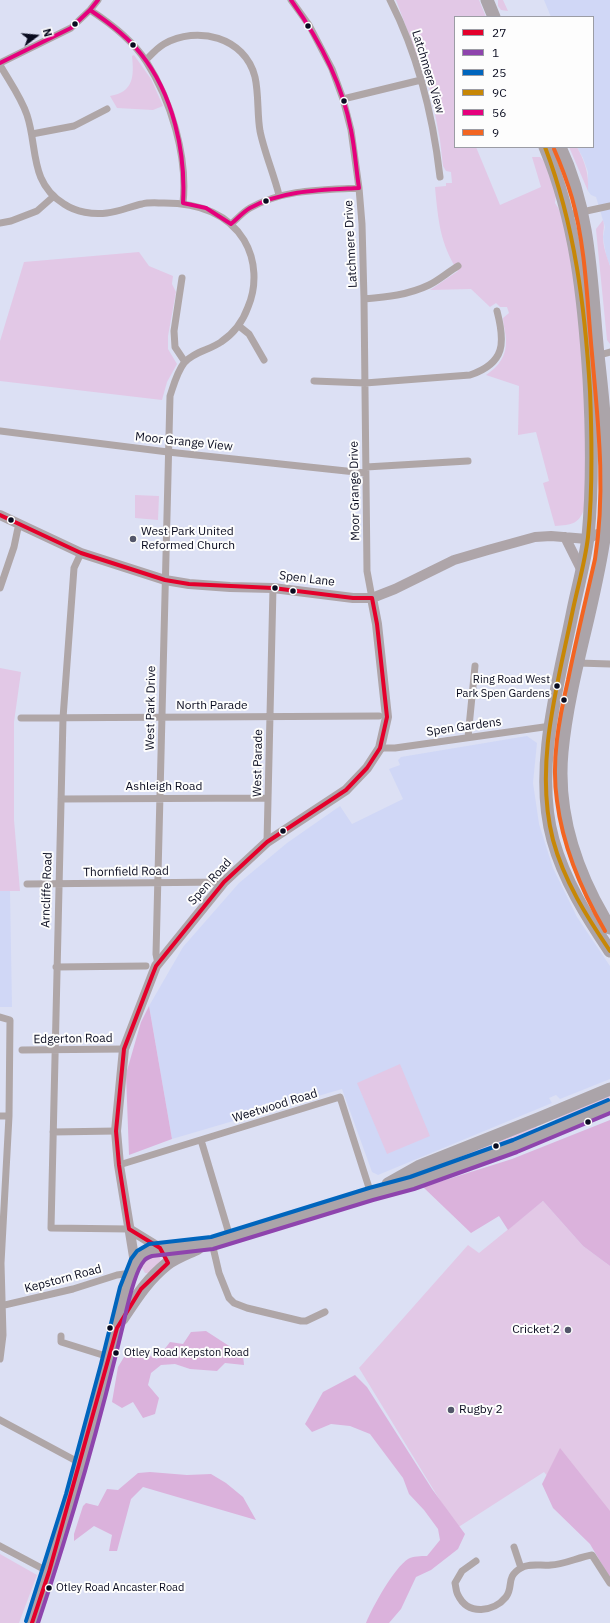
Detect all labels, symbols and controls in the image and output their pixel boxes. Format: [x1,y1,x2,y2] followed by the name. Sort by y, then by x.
[16,16,56,56] north arrow
[454,16,594,148] legend
[70,19,80,29] unlabelled marker
[303,21,313,31] unlabelled marker
[492,25,506,40] text: 27
[40,27,55,38] text: N
[408,29,448,115] street label: Latchmere View
[128,40,138,50] unlabelled marker
[492,45,499,60] text: 1
[492,65,506,80] text: 25
[492,85,507,100] text: 9C
[339,96,349,106] unlabelled marker
[492,105,506,120] text: 56
[492,125,499,140] text: 9
[261,196,271,206] unlabelled marker
[342,200,360,288] street label: Latchmere Drive
[134,430,234,454] street label: Moor Grange View
[347,441,363,541] street label: Moor Grange Drive
[6,515,16,525] unlabelled marker
[141,525,235,553] place label: West Park United Reformed Church
[128,534,138,544] marker: West Park United Reformed Church
[278,568,336,590] street label: Spen Lane
[270,583,280,593] unlabelled marker
[288,586,298,596] unlabelled marker
[143,665,159,751] street label: West Park Drive
[456,673,550,699] place label: Ring Road West Park Spen Gardens
[552,681,562,691] marker: Ring Road West Park Spen Gardens
[559,695,569,705] unlabelled marker
[176,699,248,713] street label: North Parade
[426,715,502,739] street label: Spen Gardens
[250,729,266,797] street label: West Parade
[126,780,202,794] street label: Ashleigh Road
[278,826,288,836] unlabelled marker
[38,852,56,928] street label: Arncliffe Road
[185,856,235,908] street label: Spen Road
[83,864,169,880] street label: Thornfield Road
[33,1031,113,1047] street label: Edgerton Road
[231,1086,319,1126] street label: Weetwood Road
[583,1117,593,1127] unlabelled marker
[491,1141,501,1151] unlabelled marker
[23,1262,103,1296] street label: Kepstorn Road
[105,1323,115,1333] unlabelled marker
[512,1323,560,1337] place label: Cricket 2
[563,1325,573,1335] marker: Cricket 2
[124,1346,249,1360] place label: Otley Road Kepston Road
[111,1348,121,1358] marker: Otley Road Kepston Road
[459,1403,503,1417] place label: Rugby 2
[446,1405,456,1415] marker: Rugby 2
[56,1581,184,1595] place label: Otley Road Ancaster Road
[44,1583,54,1593] marker: Otley Road Ancaster Road

